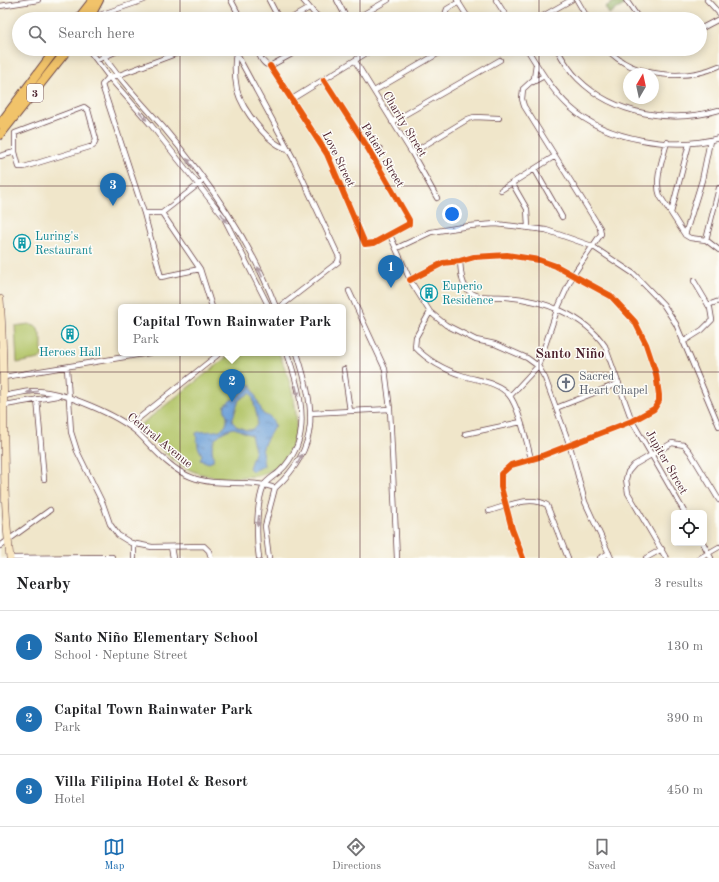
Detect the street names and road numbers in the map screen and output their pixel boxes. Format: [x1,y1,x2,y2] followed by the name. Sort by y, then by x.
[27,84,43,102] road number: 3
[380,90,428,159] street label: Charity Street
[358,121,406,190] street label: Patient Street
[320,130,357,189] street label: Love Street
[125,411,195,471] street label: Central Avenue
[643,428,689,497] street label: Jupiter Street

